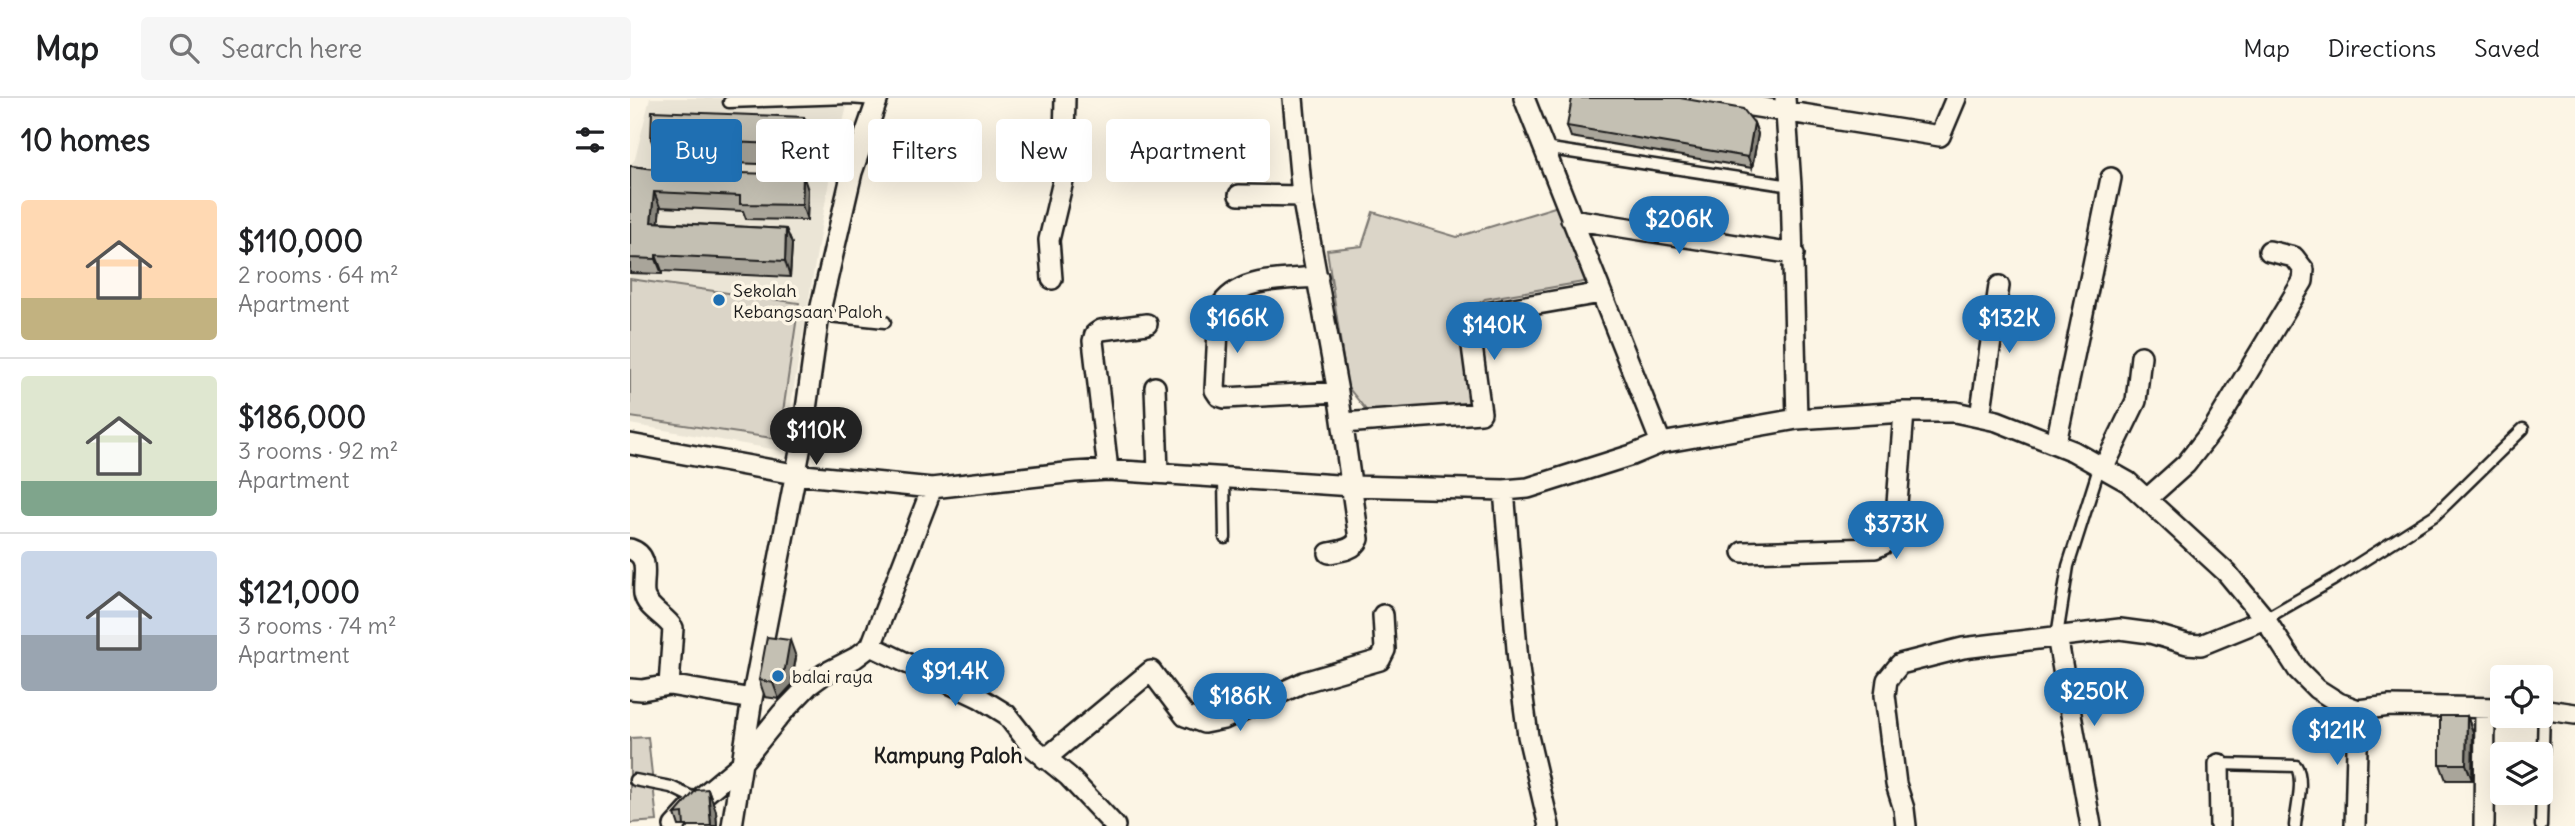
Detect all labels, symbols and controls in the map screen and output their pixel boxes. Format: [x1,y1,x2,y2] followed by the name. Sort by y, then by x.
[141,17,631,80] search box
[35,27,99,69] text: Map
[165,29,203,67] icon: search
[221,32,362,65] text: Search here
[2243,33,2290,63] text: Map
[2328,33,2436,63] text: Directions
[2474,33,2540,63] text: Saved
[651,119,742,182] chip: Buy
[756,119,854,182] chip: Rent
[868,119,982,182] chip: Filters
[996,119,1092,182] chip: New
[1106,119,1270,182] chip: Apartment
[21,121,150,159] text: 10 homes
[571,121,609,159] icon: filters
[1630,197,1728,256] pin: $206K
[1645,204,1713,233] text: $206K
[238,222,363,260] text: $110,000
[77,228,161,312] icon: home
[238,260,399,289] text: 2 rooms · 64 m²
[733,279,883,323] place label: Sekolah Kebangsaan Paloh
[238,289,350,318] text: Apartment
[711,292,727,308] marker: Sekolah Kebangsaan Paloh
[1188,296,1286,355] pin: $166K
[1960,296,2058,355] pin: $132K
[1445,302,1543,362] pin: $140K
[1206,303,1268,332] text: $166K
[1978,303,2040,332] text: $132K
[1462,310,1526,339] text: $140K
[238,398,366,436] text: $186,000
[77,404,161,488] icon: home
[767,408,865,467] pin: $110K
[786,415,846,444] text: $110K
[238,436,398,465] text: 3 rooms · 92 m²
[238,465,350,494] text: Apartment
[1847,502,1945,561] pin: $373K
[1864,509,1928,538] text: $373K
[238,573,360,611] text: $121,000
[77,579,161,663] icon: home
[238,611,397,640] text: 3 rooms · 74 m²
[238,640,350,669] text: Apartment
[898,648,1012,708] pin: $91.4K
[922,656,988,685] text: $91.4K
[792,665,873,688] place label: balai raya
[2490,665,2553,805] map controls
[2490,665,2553,728] button: locate
[770,668,786,684] marker: balai raya
[2045,668,2143,728] pin: $250K
[1191,674,1289,733] pin: $186K
[2060,676,2128,705] text: $250K
[1209,681,1271,710] text: $186K
[2288,708,2386,767] pin: $121K
[2308,715,2366,744] text: $121K
[873,742,1023,769] district label: Kampung Paloh
[2490,742,2553,805] button: layers

